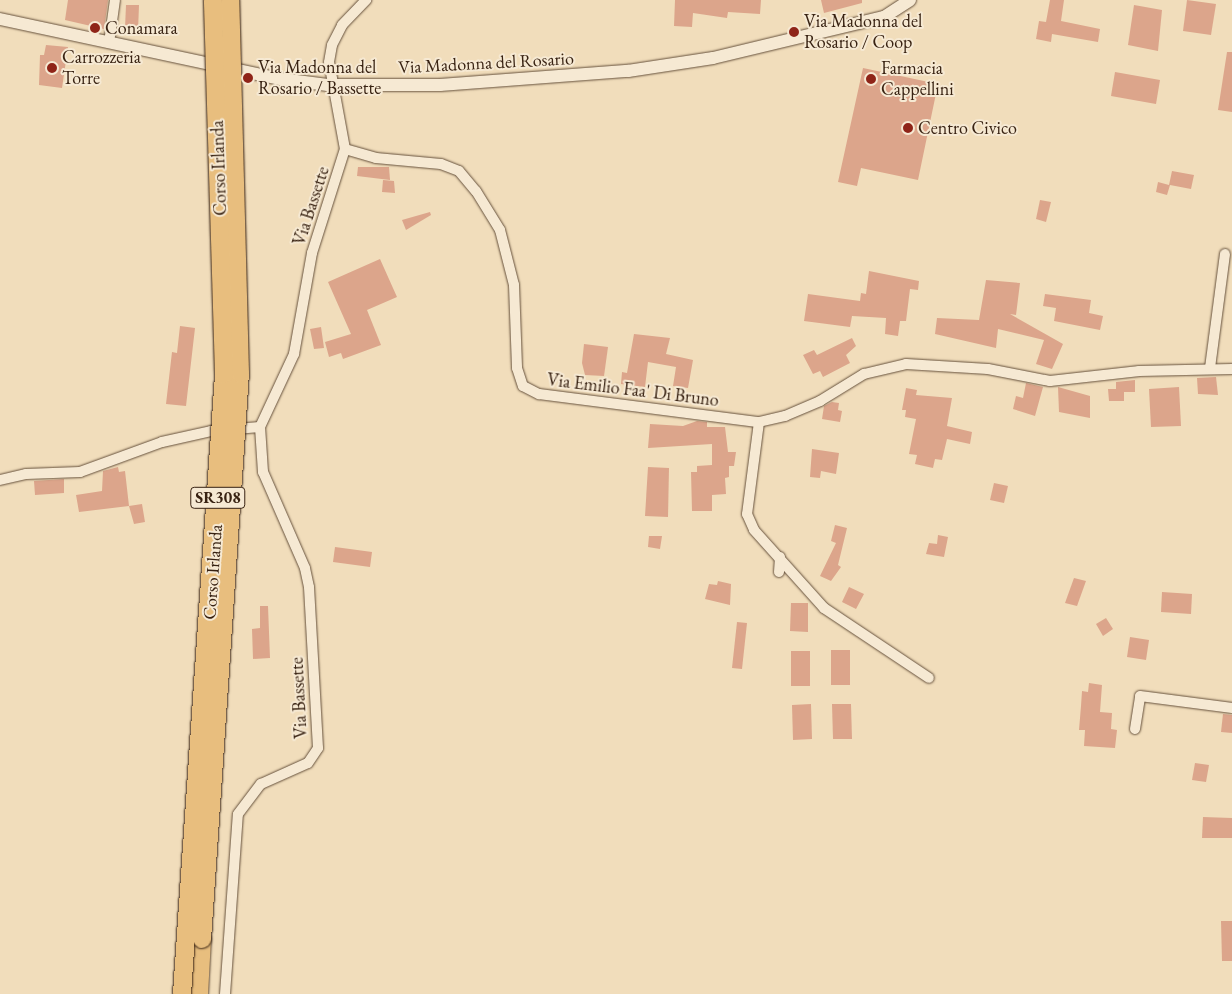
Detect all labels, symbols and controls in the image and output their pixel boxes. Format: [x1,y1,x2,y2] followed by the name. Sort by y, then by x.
[804,11,922,54] place label: Via Madonna del Rosario / Coop
[105,17,178,39] place label: Conamara
[89,22,101,34] marker: Conamara
[788,26,800,38] marker: Via Madonna del Rosario / Coop
[62,47,141,90] place label: Carrozzeria Torre
[398,48,574,78] street label: Via Madonna del Rosario
[258,57,381,100] place label: Via Madonna del Rosario / Bassette
[881,58,954,100] place label: Farmacia Cappellini
[46,62,58,74] marker: Carrozzeria Torre
[242,72,254,84] marker: Via Madonna del Rosario / Bassette
[865,73,877,85] marker: Farmacia Cappellini
[918,117,1017,139] place label: Centro Civico
[207,120,231,216] street label: Corso Irlanda
[902,122,914,134] marker: Centro Civico
[288,164,334,248] street label: Via Bassette
[546,369,720,411] street label: Via Emilio Faa' Di Bruno
[189,484,247,512] road number: SR308
[199,524,227,620] street label: Corso Irlanda
[286,657,312,739] street label: Via Bassette

